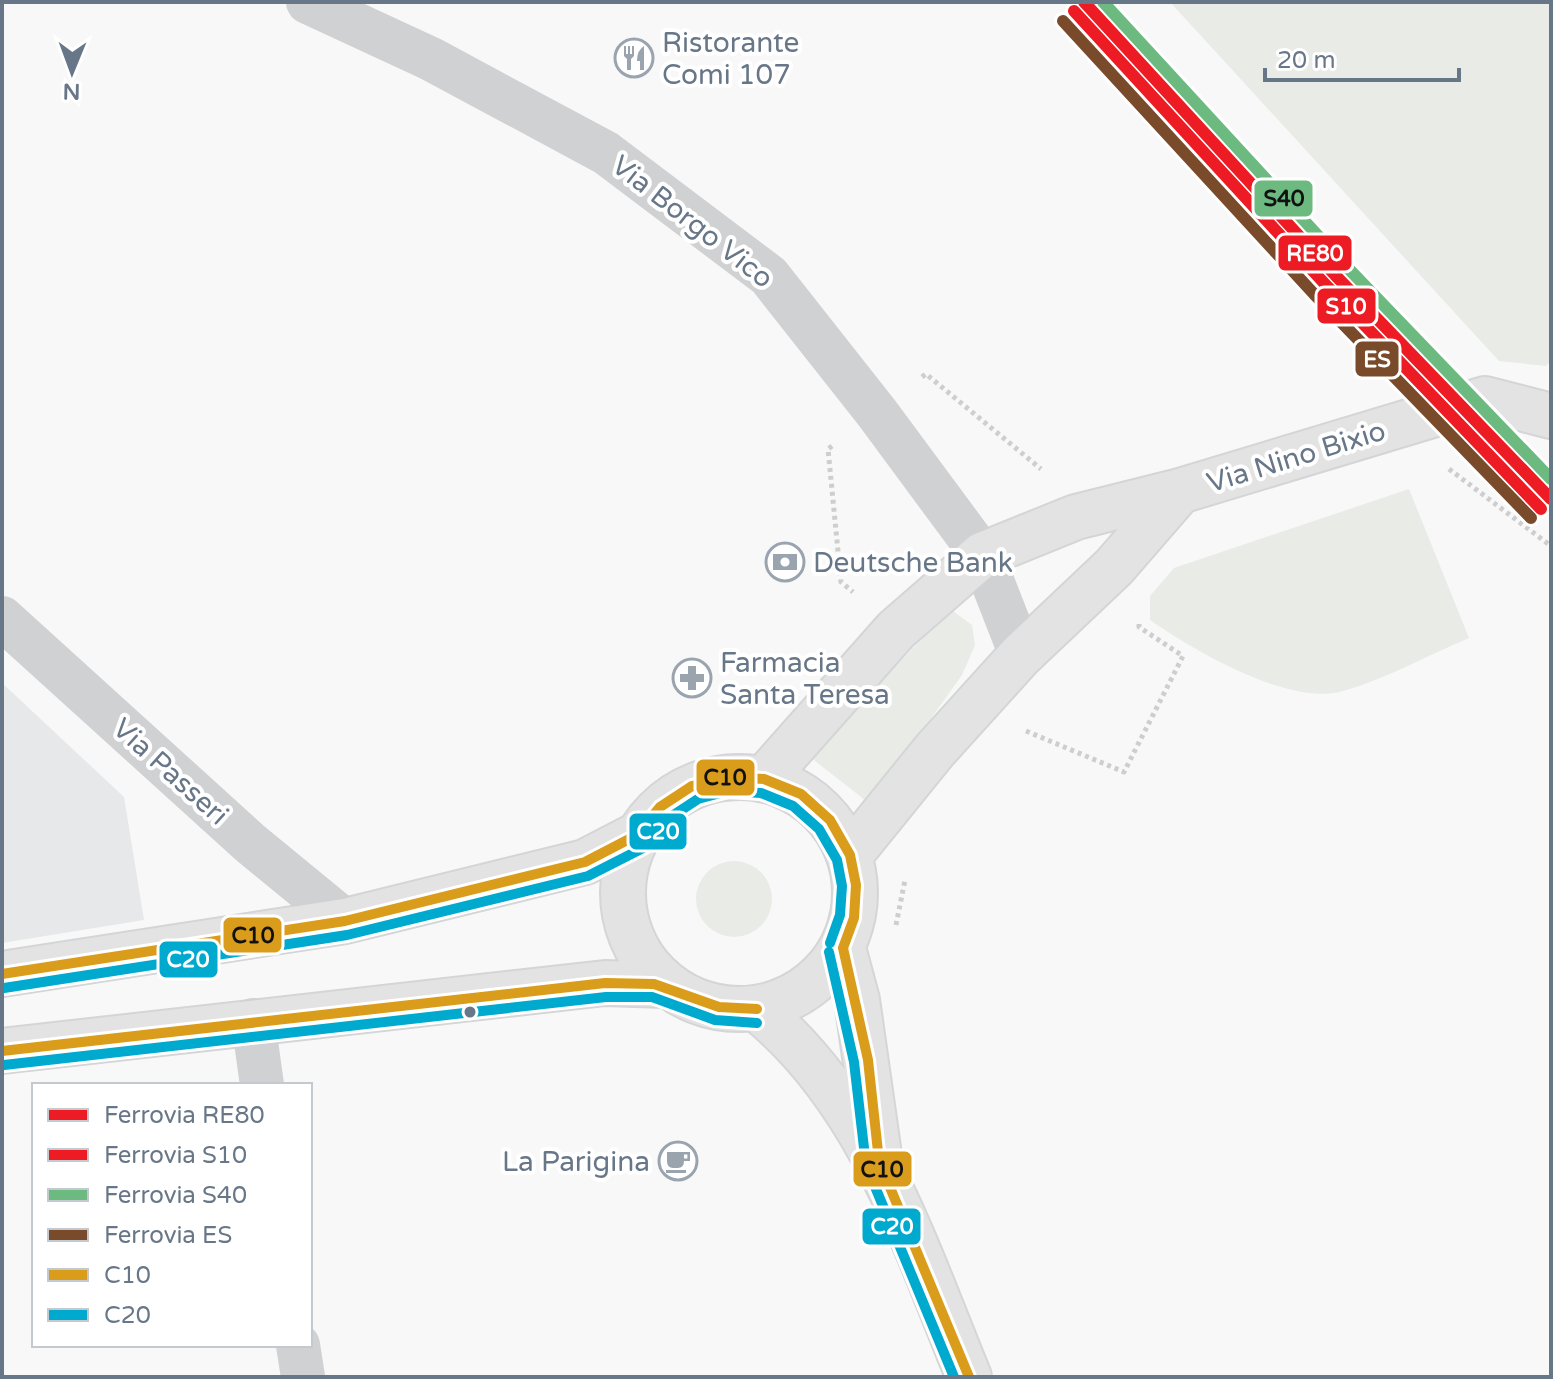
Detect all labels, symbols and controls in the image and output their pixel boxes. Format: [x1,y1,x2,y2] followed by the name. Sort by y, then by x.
[662,26,799,92] place label: Ristorante Comi 107
[32,32,112,112] north arrow
[1265,32,1459,82] scale bar
[613,37,655,79] restaurant icon: Ristorante Comi 107
[1277,46,1335,75] text: 20 m
[63,78,81,104] text: N
[605,148,780,295] street label: Via Borgo Vico
[1253,179,1314,218] line badge: S40
[1263,186,1305,212] text: S40
[1277,234,1353,272] line badge: RE80
[1286,241,1344,267] text: RE80
[1316,287,1377,325] line badge: S10
[1325,294,1367,320] text: S10
[1354,340,1400,378] line badge: ES
[1363,347,1391,373] text: ES
[1203,414,1390,500] street label: Via Nino Bixio
[764,541,806,583] bank icon: Deutsche Bank
[813,546,1013,580] place label: Deutsche Bank
[720,646,890,712] place label: Farmacia Santa Teresa
[671,657,713,699] pharmacy icon: Farmacia Santa Teresa
[106,711,235,832] street label: Via Passeri
[695,758,756,797] line badge: C10
[704,765,747,791] text: C10
[628,812,688,851] line badge: C20
[637,819,680,845] text: C20
[222,916,283,954] line badge: C10
[232,923,275,949] text: C10
[158,940,219,979] line badge: C20
[167,947,210,973] text: C20
[462,1004,478,1020] unlabelled marker
[32,1083,312,1347] legend
[104,1101,265,1130] text: Ferrovia RE80
[657,1140,699,1182] cafe icon: La Parigina
[104,1141,247,1170] text: Ferrovia S10
[502,1145,650,1179] place label: La Parigina
[852,1150,913,1188] line badge: C10
[861,1157,904,1183] text: C10
[104,1181,247,1210] text: Ferrovia S40
[861,1207,922,1246] line badge: C20
[871,1214,914,1240] text: C20
[104,1221,232,1250] text: Ferrovia ES
[104,1261,151,1290] text: C10
[104,1301,151,1330] text: C20

